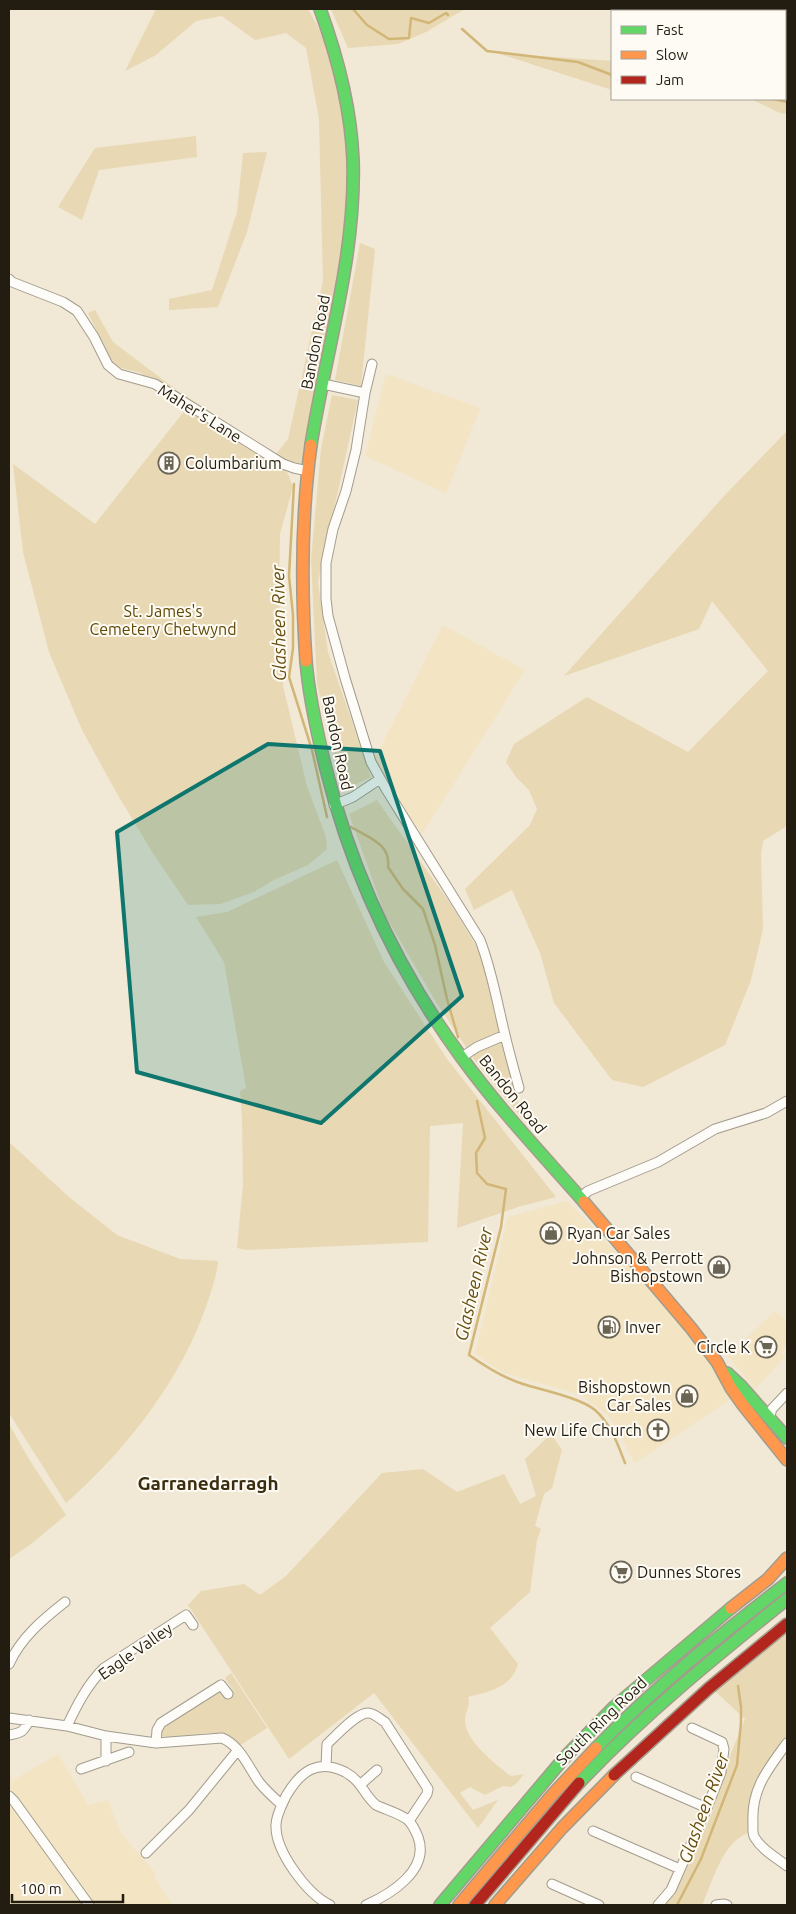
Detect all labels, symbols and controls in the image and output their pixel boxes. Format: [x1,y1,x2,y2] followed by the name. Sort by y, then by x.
[611,10,786,100] legend
[656,21,684,38] text: Fast
[656,46,689,63] text: Slow
[656,71,684,88] text: Jam
[297,293,333,391] street label: Bandon Road
[155,380,245,446] street label: Maher's Lane
[157,451,181,475] building icon: Columbarium
[185,454,282,472] place label: Columbarium
[267,564,289,681] water label: Glasheen River
[89,602,237,638] park label: St. James's Cemetery Chetwynd
[319,694,357,792] street label: Bandon Road
[476,1051,550,1137] street label: Bandon Road
[539,1221,563,1245] shop icon: Ryan Car Sales
[450,1224,496,1343] water label: Glasheen River
[567,1224,670,1242] place label: Ryan Car Sales
[572,1249,704,1285] place label: Johnson & Perrott Bishopstown
[707,1255,731,1279] shop icon: Johnson & Perrott Bishopstown
[597,1315,621,1339] fuel station icon: Inver
[625,1318,661,1336] place label: Inver
[754,1335,778,1359] supermarket icon: Circle K
[696,1338,750,1356] place label: Circle K
[578,1378,671,1414] place label: Bishopstown Car Sales
[675,1384,699,1408] shop icon: Bishopstown Car Sales
[646,1418,670,1442] church icon: New Life Church
[524,1421,642,1439] place label: New Life Church
[137,1472,279,1494] district label: Garranedarragh
[609,1560,633,1584] supermarket icon: Dunnes Stores
[637,1563,741,1581] place label: Dunnes Stores
[95,1619,176,1683] street label: Eagle Valley
[552,1673,650,1769] street label: South Ring Road
[674,1749,733,1866] water label: Glasheen River
[12,1872,124,1904] scale bar
[20,1880,62,1897] text: 100 m

